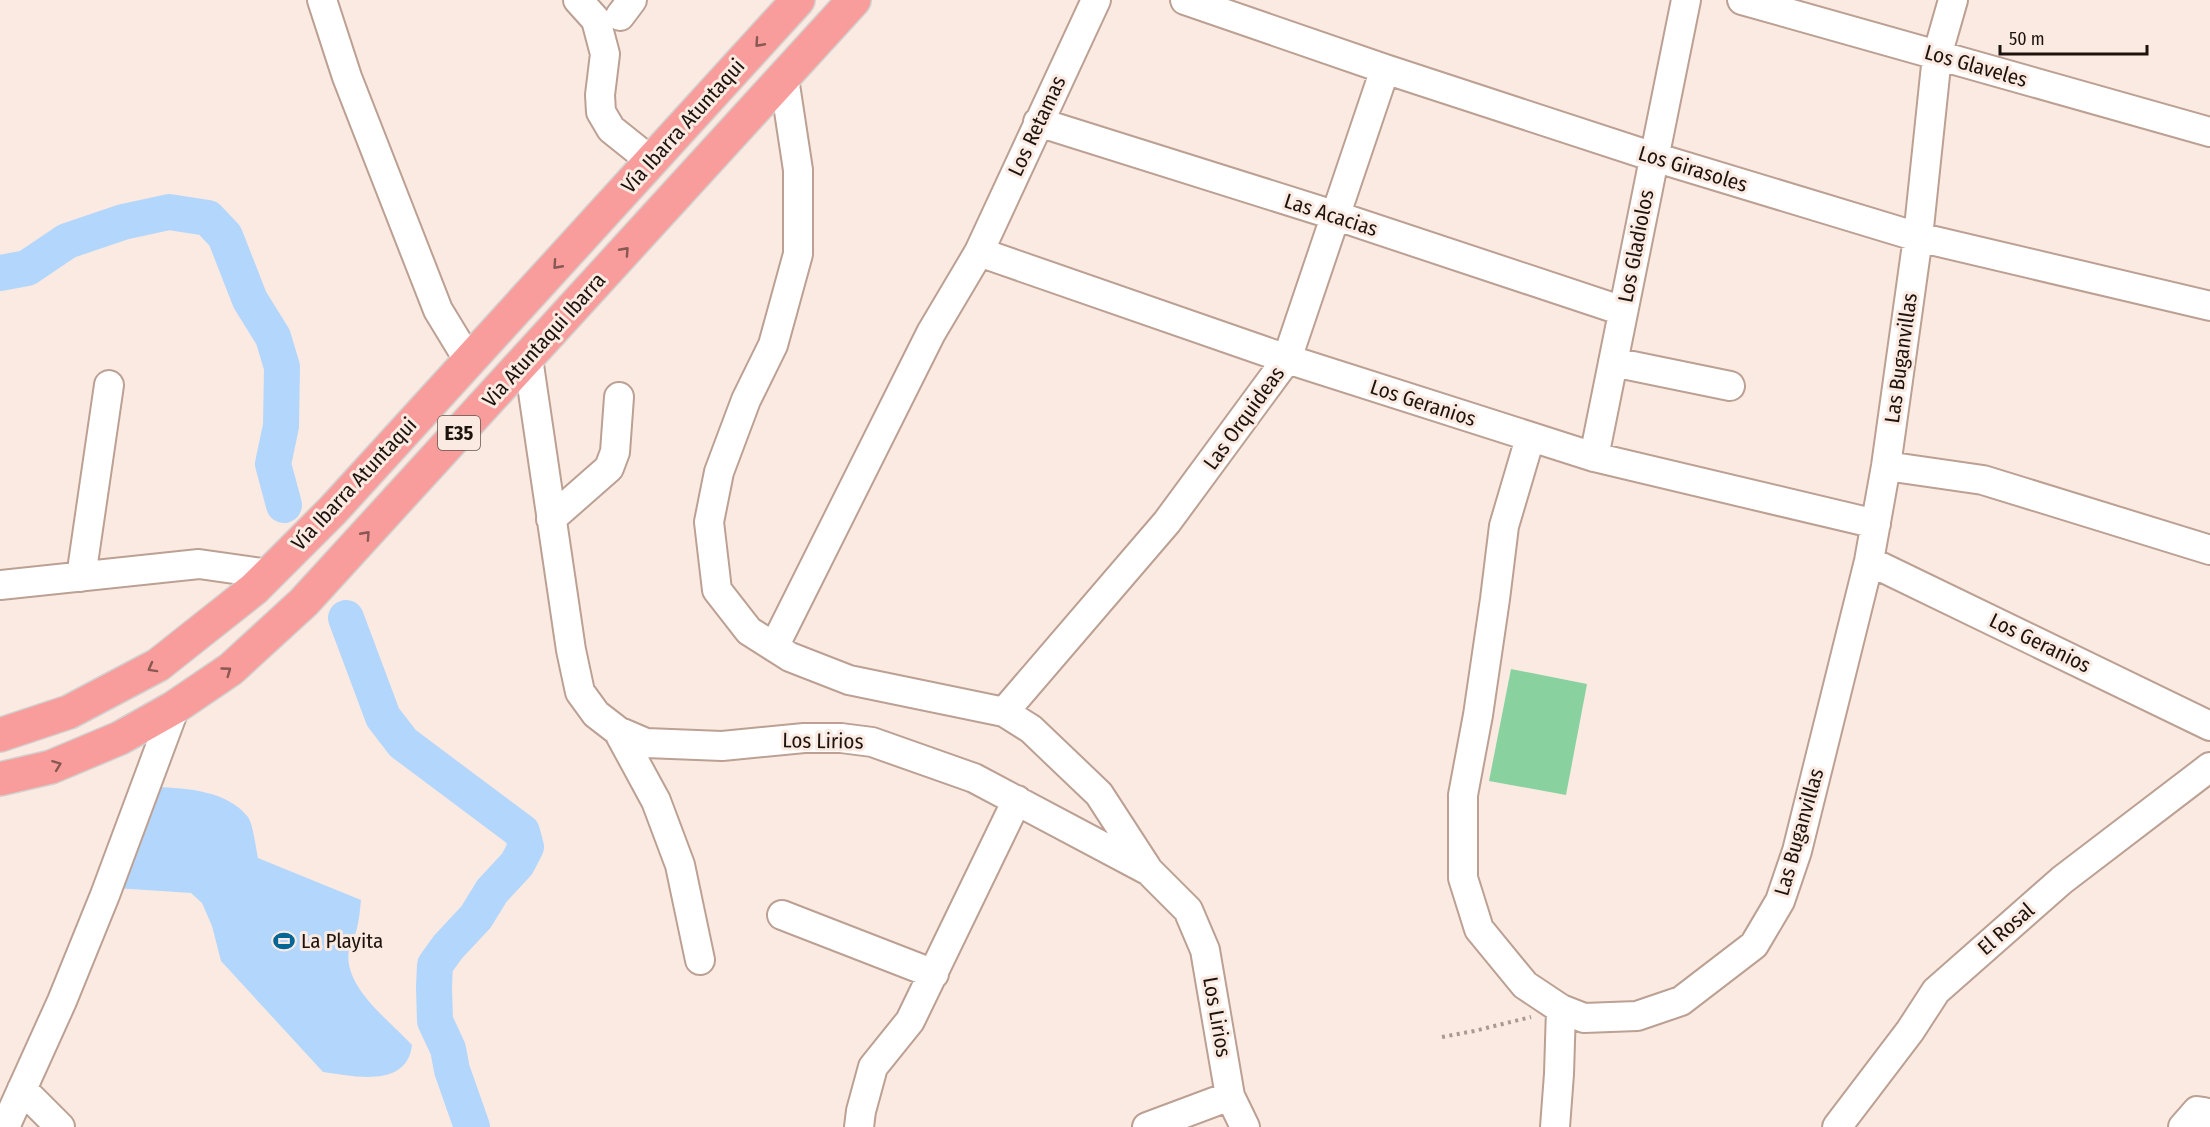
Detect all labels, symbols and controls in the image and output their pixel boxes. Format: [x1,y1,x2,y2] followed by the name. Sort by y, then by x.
[2000,18,2147,56] scale bar
[2009,28,2045,50] text: 50 m
[755,36,766,47] one-way arrow
[1922,39,2030,93] street label: Los Glaveles
[616,53,750,199] street label: Vía Ibarra Atuntaqui
[1002,72,1072,180] street label: Los Retamas
[1635,140,1751,198] street label: Los Girasoles
[1612,187,1660,305] street label: Los Gladiolos
[1281,188,1381,242] street label: Las Acacias
[618,248,629,258] one-way arrow
[553,258,564,269] one-way arrow
[477,267,611,413] street label: Via Atuntaqui Ibarra
[1879,291,1923,425] street label: Las Buganvillas
[1198,361,1290,475] street label: Las Orquideas
[1367,374,1479,432] street label: Los Geranios
[286,412,422,556] street label: Vía Ibarra Atuntaqui
[438,416,480,450] road number: E35
[359,532,370,542] one-way arrow
[1985,607,2095,679] street label: Los Geranios
[148,661,158,672] one-way arrow
[220,668,231,679] one-way arrow
[782,727,864,755] street label: Los Lirios
[51,759,61,772] one-way arrow
[1768,765,1830,899] street label: Las Buganvillas
[1972,897,2040,961] street label: El Rosal
[301,928,383,954] place label: La Playita
[272,929,296,953] sports icon: La Playita
[1197,975,1237,1059] street label: Los Lirios

